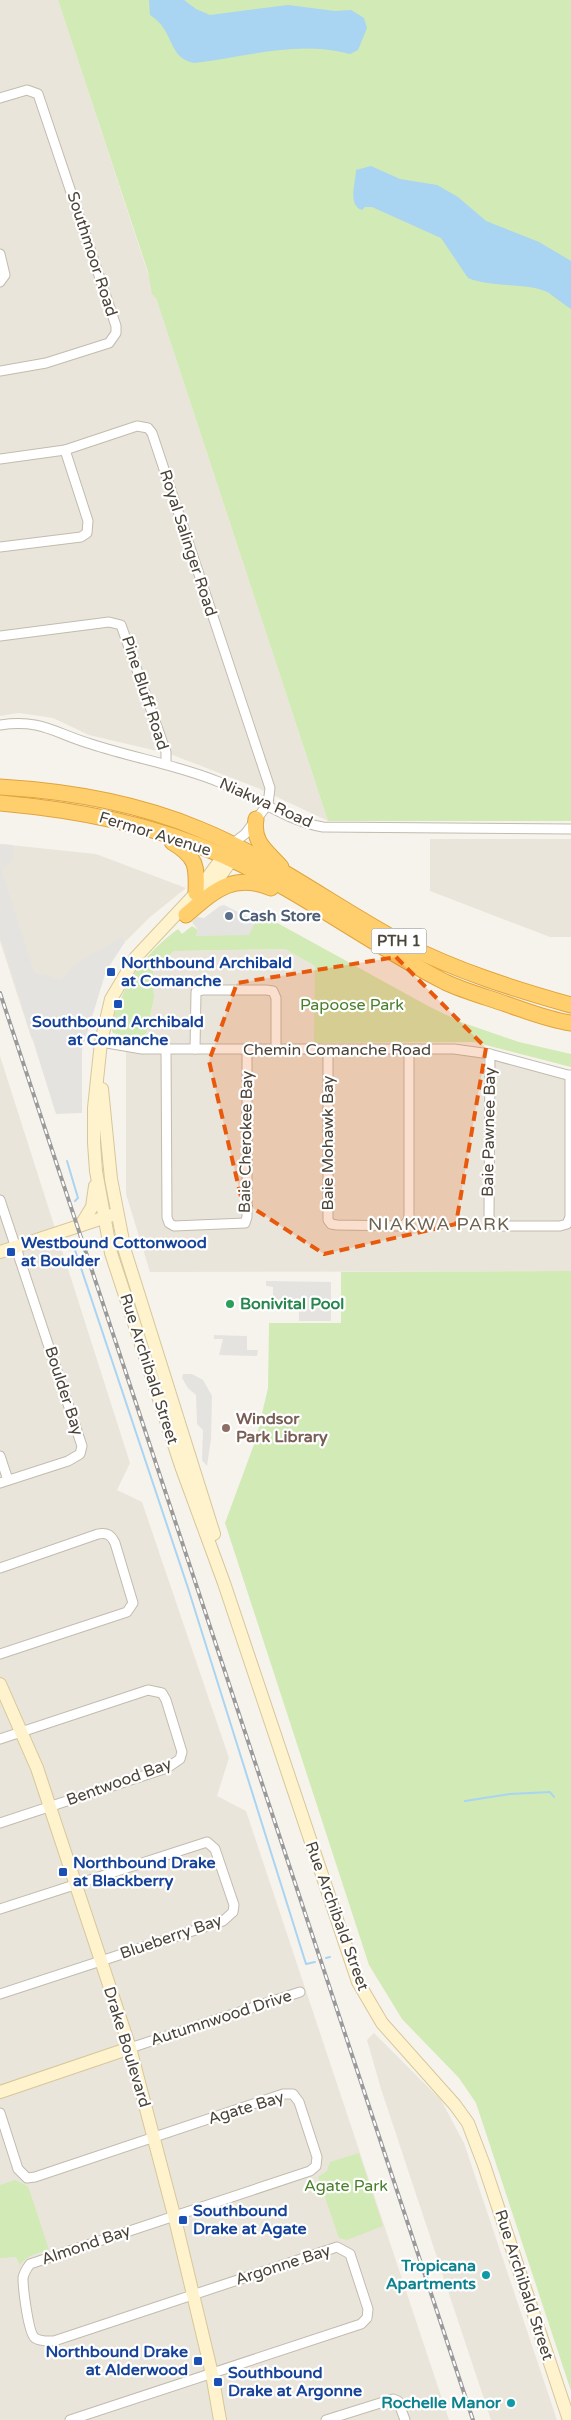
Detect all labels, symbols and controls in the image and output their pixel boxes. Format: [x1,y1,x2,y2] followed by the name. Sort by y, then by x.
[62,189,122,319] street label: Southmoor Road
[155,467,221,619] street label: Royal Salinger Road
[117,633,173,753] street label: Pine Bluff Road
[216,773,316,833] street label: Niakwa Road
[96,807,214,861] street label: Fermor Avenue
[239,906,321,926] place label: Cash Store
[223,910,235,922] marker: Cash Store
[372,928,426,954] road number: PTH 1
[121,953,292,991] place label: Northbound Archibald at Comanche
[105,966,117,978] marker: Northbound Archibald at Comanche
[300,995,404,1015] park label: Papoose Park
[112,998,124,1010] marker: Southbound Archibald at Comanche
[32,1012,204,1050] place label: Southbound Archibald at Comanche
[243,1040,431,1060] street label: Chemin Comanche Road
[478,1067,500,1197] street label: Baie Pawnee Bay
[235,1070,257,1213] street label: Baie Cherokee Bay
[318,1075,338,1210] street label: Baie Mohawk Bay
[368,1213,510,1235] district label: NIAKWA PARK
[21,1233,207,1271] place label: Westbound Cottonwood at Boulder
[5,1246,17,1258] marker: Westbound Cottonwood at Boulder
[115,1291,183,1447] street label: Rue Archibald Street
[240,1294,344,1314] place label: Bonivital Pool
[224,1298,236,1310] marker: Bonivital Pool
[40,1344,88,1438] street label: Boulder Bay
[236,1409,328,1447] place label: Windsor Park Library
[220,1422,232,1434] marker: Windsor Park Library
[64,1754,175,1810] street label: Bentwood Bay
[301,1839,373,1993] street label: Rue Archibald Street
[73,1853,216,1891] place label: Northbound Drake at Blackberry
[57,1866,69,1878] marker: Northbound Drake at Blackberry
[117,1910,225,1964] street label: Blueberry Bay
[99,1984,155,2110] street label: Drake Boulevard
[148,1986,294,2050] street label: Autumnwood Drive
[206,2087,287,2129] street label: Agate Bay
[304,2176,388,2196] park label: Agate Park
[193,2201,307,2239] place label: Southbound Drake at Agate
[490,2207,558,2363] street label: Rue Archibald Street
[177,2214,189,2226] marker: Southbound Drake at Agate
[39,2220,133,2270] street label: Almond Bay
[233,2240,333,2290] street label: Argonne Bay
[386,2256,476,2294] place label: Tropicana Apartments
[480,2269,492,2281] marker: Tropicana Apartments
[45,2342,188,2380] place label: Northbound Drake at Alderwood
[192,2355,204,2367] marker: Northbound Drake at Alderwood
[228,2363,362,2401] place label: Southbound Drake at Argonne
[212,2376,224,2388] marker: Southbound Drake at Argonne
[381,2393,502,2413] place label: Rochelle Manor
[505,2397,517,2409] marker: Rochelle Manor

